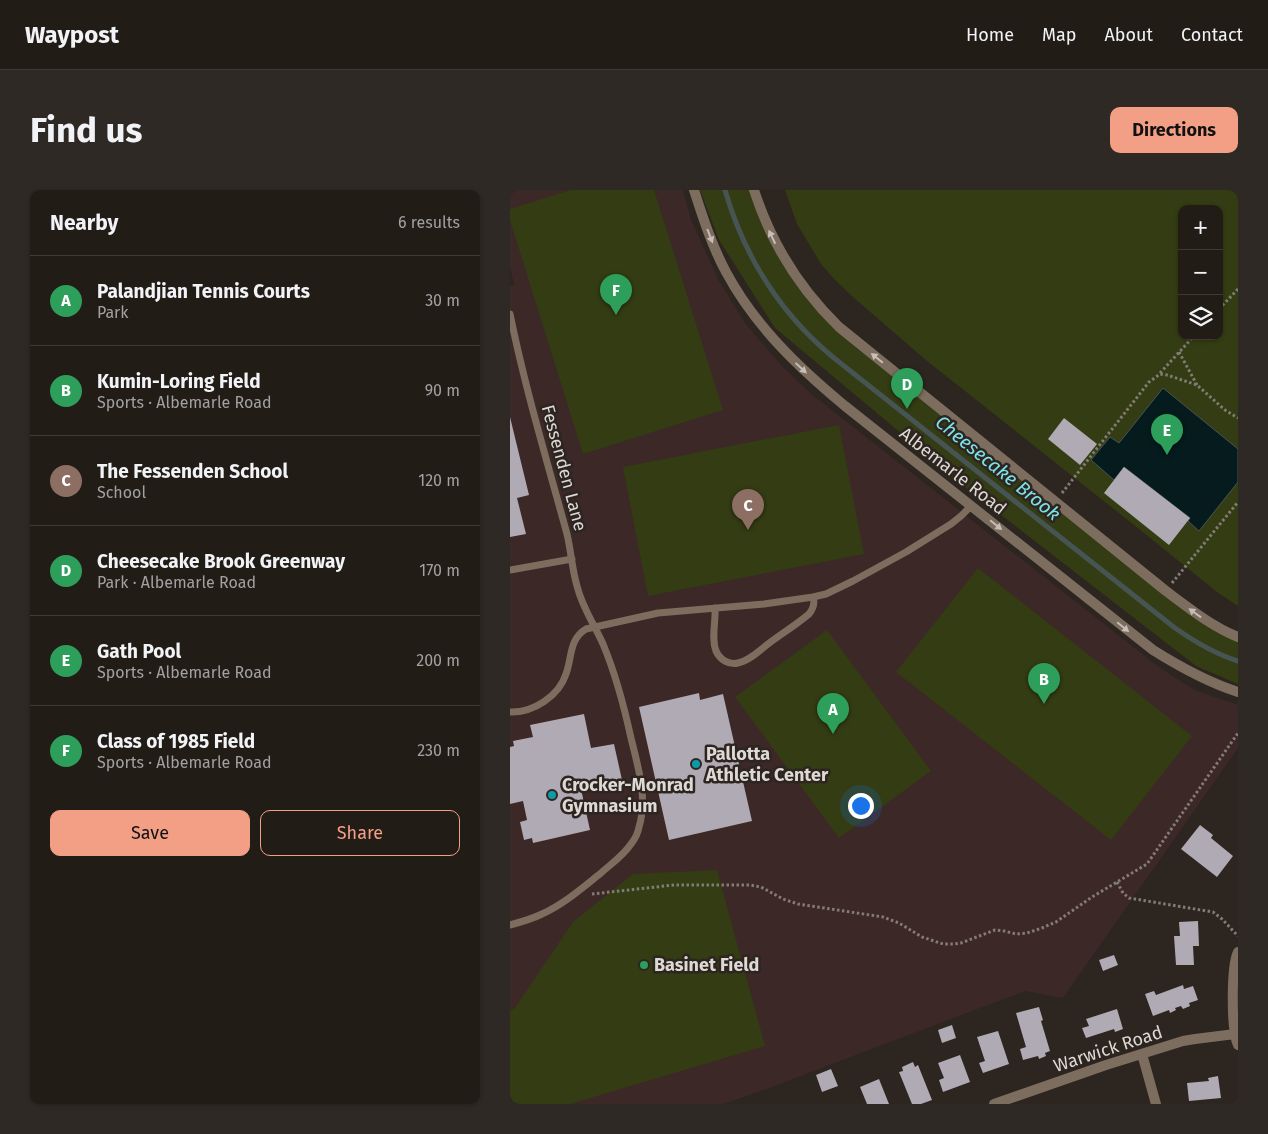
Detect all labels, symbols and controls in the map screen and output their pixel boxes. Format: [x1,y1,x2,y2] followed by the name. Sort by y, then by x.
[25,21,119,49] text: Waypost
[966,24,1014,46] text: Home
[1042,24,1076,46] text: Map
[1104,24,1153,46] text: About
[1181,24,1243,46] text: Contact
[1110,107,1238,153] button: Directions
[30,109,142,151] text: Find us
[1178,205,1223,340] map controls
[1178,205,1223,250] button: +
[50,210,118,236] text: Nearby
[398,213,460,232] text: 6 results
[706,229,714,243] one-way arrow
[768,229,777,244] one-way arrow
[1178,250,1223,295] button: −
[600,274,632,315] pin: F
[97,280,310,303] text: Palandjian Tennis Courts
[61,291,71,310] text: A
[425,291,460,310] text: 30 m
[1178,295,1223,340] button: layers
[97,303,129,322] text: Park
[871,353,884,364] one-way arrow
[795,362,807,374] one-way arrow
[891,368,923,409] pin: D
[97,370,261,393] text: Kumin-Loring Field
[61,381,71,400] text: B
[425,381,460,400] text: 90 m
[97,393,271,412] text: Sports · Albemarle Road
[537,402,591,534] street label: Fessenden Lane
[931,410,1065,526] water label: Cheesecake Brook
[1151,414,1183,455] pin: E
[895,422,1011,520] street label: Albemarle Road
[97,460,288,483] text: The Fessenden School
[61,471,71,490] text: C
[418,471,460,490] text: 120 m
[97,483,146,502] text: School
[732,489,764,530] pin: C
[989,520,1002,531] one-way arrow
[97,550,345,573] text: Cheesecake Brook Greenway
[61,561,71,580] text: D
[419,561,460,580] text: 170 m
[97,573,256,592] text: Park · Albemarle Road
[1189,608,1202,618] one-way arrow
[1116,621,1129,632] one-way arrow
[97,640,181,663] text: Gath Pool
[62,651,70,670] text: E
[416,651,460,670] text: 200 m
[97,663,271,682] text: Sports · Albemarle Road
[1028,663,1060,704] pin: B
[817,693,849,734] pin: A
[97,730,255,753] text: Class of 1985 Field
[62,741,70,760] text: F
[417,741,460,760] text: 230 m
[705,743,829,786] place label: Pallotta Athletic Center
[97,753,271,772] text: Sports · Albemarle Road
[690,758,702,770] marker: Pallotta Athletic Center
[562,774,694,817] place label: Crocker-Monrad Gymnasium
[546,789,558,801] marker: Crocker-Monrad Gymnasium
[848,793,874,819] your location
[50,810,250,856] button: Save
[260,810,460,856] button: Share
[654,954,759,976] place label: Basinet Field
[638,959,650,971] marker: Basinet Field
[1051,1021,1165,1077] street label: Warwick Road

